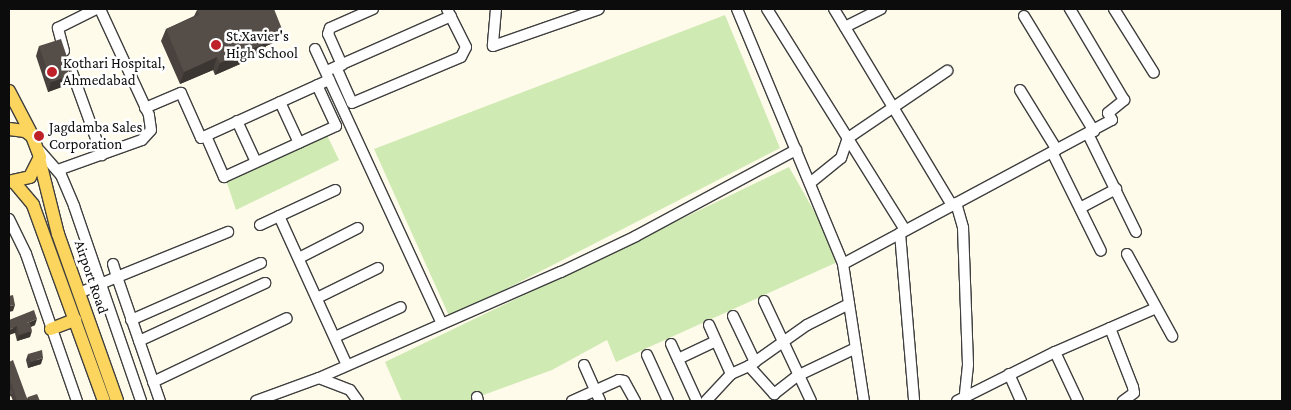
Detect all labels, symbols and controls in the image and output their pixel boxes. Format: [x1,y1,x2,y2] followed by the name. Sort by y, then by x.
[226,27,298,62] place label: St.Xavier's High School
[210,39,222,51] marker: St.Xavier's High School
[63,54,165,89] place label: Kothari Hospital, Ahmedabad
[45,65,59,79] marker: Kothari Hospital, Ahmedabad
[49,118,142,153] place label: Jagdamba Sales Corporation
[33,130,45,142] marker: Jagdamba Sales Corporation
[70,238,112,316] street label: Airport Road

